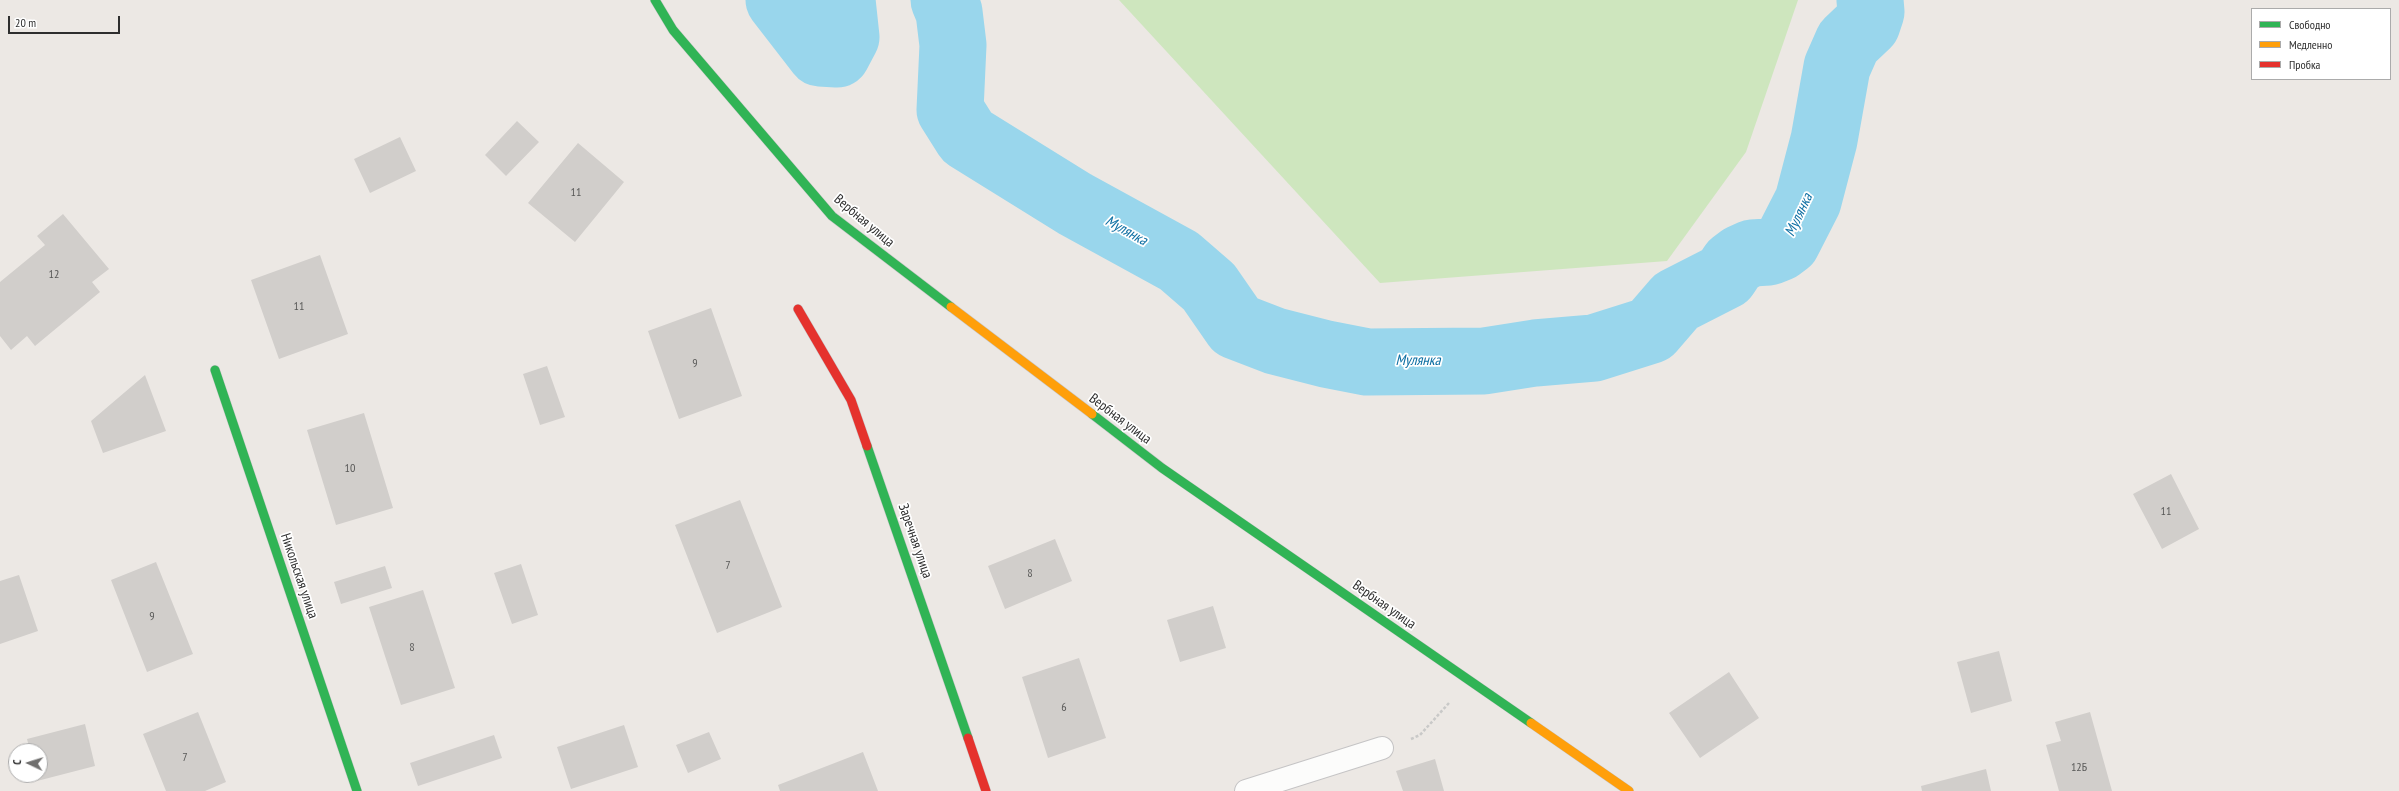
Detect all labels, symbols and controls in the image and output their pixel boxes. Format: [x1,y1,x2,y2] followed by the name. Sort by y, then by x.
[10,8,122,34] scale bar
[2251,8,2391,80] legend
[15,15,36,30] text: 20 m
[2289,17,2331,32] text: Свободно
[2289,37,2332,52] text: Медленно
[2289,57,2320,72] text: Пробка
[571,186,581,200] house number: 11
[831,191,897,251] street label: Вербная улица
[1781,191,1817,239] water label: Мулянка
[1102,212,1150,250] water label: Мулянка
[49,268,59,282] house number: 12
[294,300,304,314] house number: 11
[1395,352,1441,370] water label: Мулянка
[692,357,698,371] house number: 9
[1086,390,1154,448] street label: Вербная улица
[345,462,355,476] house number: 10
[894,501,936,581] street label: Заречная улица
[2161,505,2171,519] house number: 11
[277,531,321,621] street label: Никольская улица
[725,559,731,573] house number: 7
[1027,567,1033,581] house number: 8
[1349,577,1419,633] street label: Вербная улица
[149,610,155,624] house number: 9
[409,641,415,655] house number: 8
[1061,701,1067,715] house number: 6
[8,743,48,783] north arrow
[182,751,188,765] house number: 7
[10,759,24,765] text: С
[2071,761,2087,775] house number: 12Б

